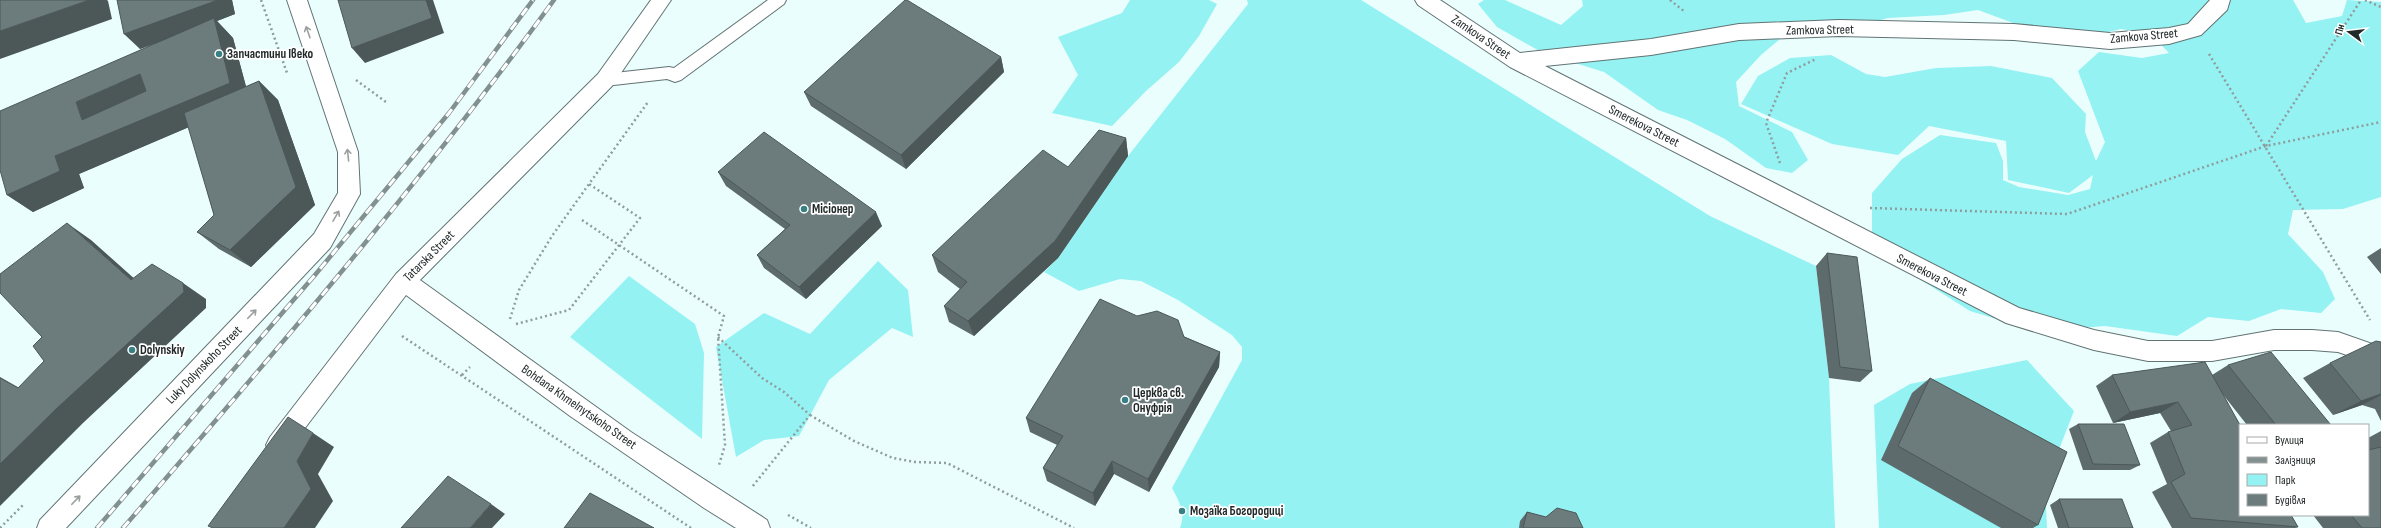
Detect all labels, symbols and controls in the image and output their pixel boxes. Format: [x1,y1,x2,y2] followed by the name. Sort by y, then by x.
[1448,11,1514,63] street label: Zamkova Street
[2329,12,2369,52] north arrow
[1786,21,1854,39] street label: Zamkova Street
[2332,23,2348,36] text: Пн
[2109,25,2179,47] street label: Zamkova Street
[303,26,311,38] one-way arrow
[227,46,314,62] place label: Запчастини Івеко
[214,49,224,59] marker: Запчастини Івеко
[1606,101,1682,151] street label: Smerekova Street
[344,149,352,162] one-way arrow
[812,201,854,217] place label: Місіонер
[799,204,809,214] marker: Місіонер
[333,210,341,222] one-way arrow
[400,227,458,285] street label: Tatarska Street
[1894,250,1970,300] street label: Smerekova Street
[247,309,257,319] one-way arrow
[163,323,245,407] street label: Luky Dolynskoho Street
[140,342,185,358] place label: Dolynskiy
[127,345,137,355] marker: Dolynskiy
[518,361,640,453] street label: Bohdana Khmelnytskoho Street
[1133,385,1184,416] place label: Церква св. Онуфрія
[1120,395,1130,405] marker: Церква св. Онуфрія
[2239,424,2369,516] legend
[2275,433,2304,448] text: Вулиця
[2275,453,2316,468] text: Залізниця
[2275,473,2296,488] text: Парк
[2275,493,2306,508] text: Будівля
[71,495,81,505] one-way arrow
[1190,503,1284,519] place label: Мозаїка Богородиці
[1177,506,1187,516] marker: Мозаїка Богородиці

